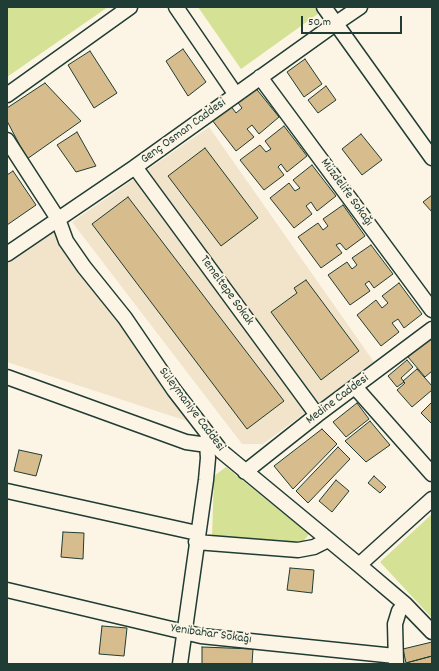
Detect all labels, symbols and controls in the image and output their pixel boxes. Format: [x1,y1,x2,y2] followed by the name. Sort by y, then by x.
[303,8,404,34] scale bar
[308,14,331,31] text: 50 m
[138,96,230,168] street label: Genç Osman Caddesi
[316,156,376,230] street label: Müzdelife Sokağı
[196,253,256,329] street label: Temeltepe Sokak
[154,365,228,455] street label: Süleymaniye Caddesi
[303,371,373,429] street label: Medine Caddesi
[170,622,252,648] street label: Yenibahar Sokağı

